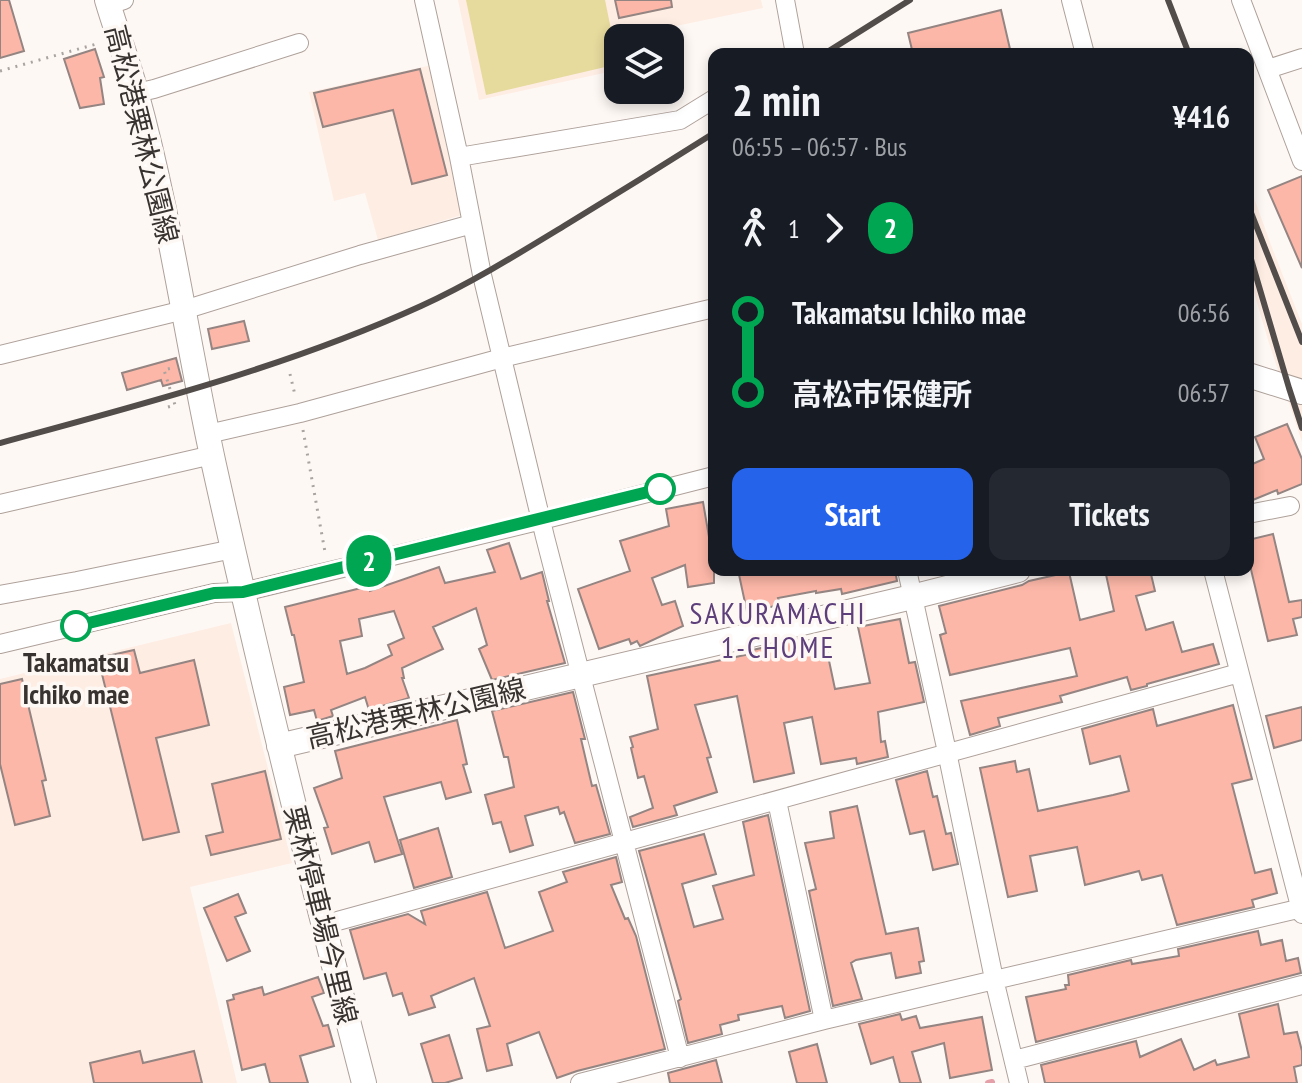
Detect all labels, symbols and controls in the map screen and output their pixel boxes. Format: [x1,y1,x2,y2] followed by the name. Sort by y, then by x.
[97,21,188,247] street label: 高松港栗林公園線
[604,24,684,104] map controls
[604,24,684,104] button: layers
[732,71,821,128] text: 2 min
[1173,97,1230,136] text: ¥416
[732,130,907,163] text: 06:55 – 06:57 · Bus
[732,206,776,250] icon: walk
[812,206,856,250] icon: forward
[884,209,897,246] text: 2
[788,212,800,245] text: 1
[792,293,1026,332] text: Takamatsu Ichiko mae
[1178,296,1230,329] text: 06:56
[792,374,972,413] text: 高松市保健所
[1178,376,1230,409] text: 06:57
[732,468,973,560] button: Start
[989,468,1230,560] button: Tickets
[645,474,675,504] unlabelled marker
[343,535,395,587] line badge: 2
[362,542,376,579] text: 2
[690,593,866,666] district label: SAKURAMACHI 1-CHOME
[61,611,91,641] marker: Takamatsu Ichiko mae
[23,643,129,712] place label: Takamatsu Ichiko mae
[303,669,529,756] street label: 高松港栗林公園線
[276,802,367,1028] street label: 栗林停車場今里線

